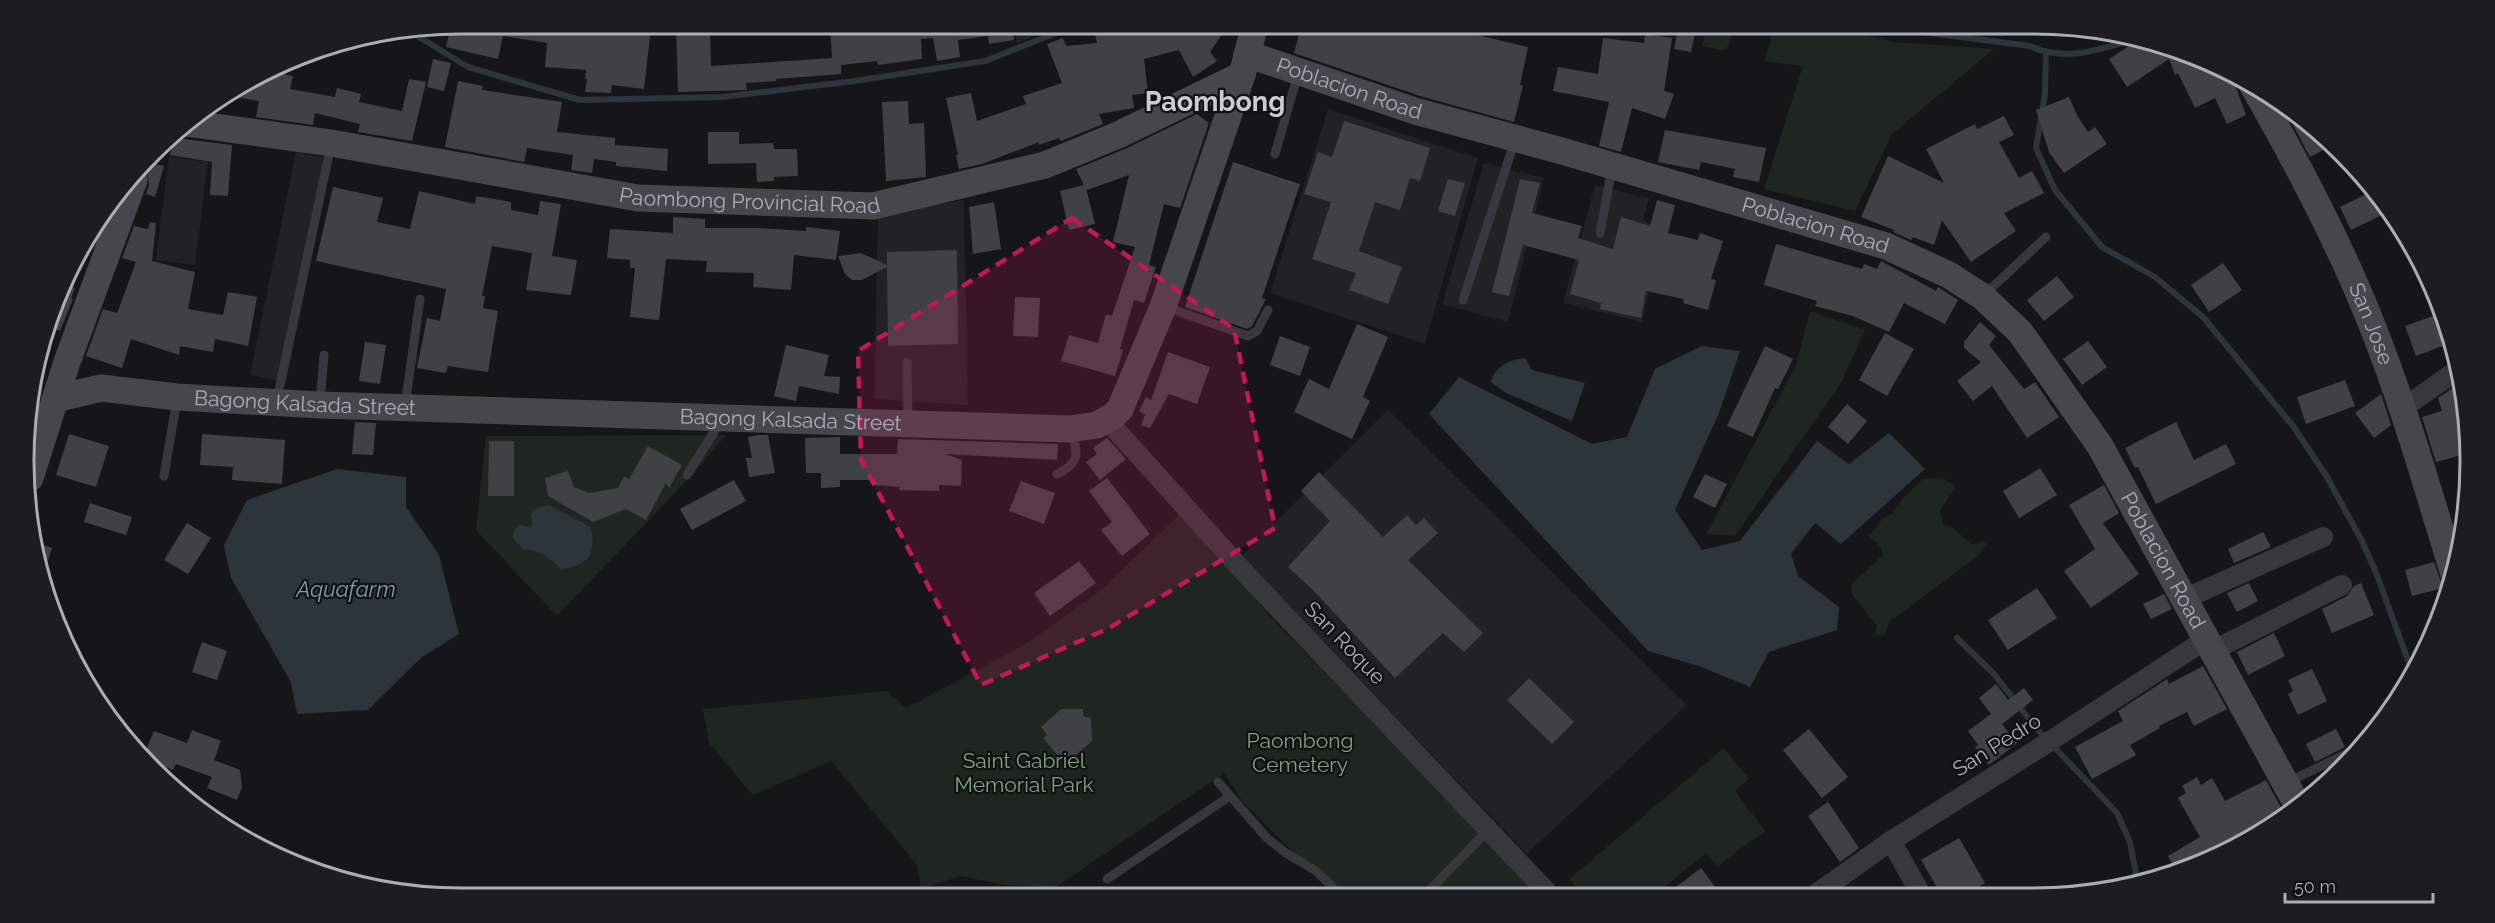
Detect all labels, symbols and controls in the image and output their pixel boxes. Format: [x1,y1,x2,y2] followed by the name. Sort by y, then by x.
[1273,52,1425,124] street label: Poblacion Road
[1145,86,1285,117] district label: Paombong
[617,182,883,219] street label: Paombong Provincial Road
[1739,191,1892,258] street label: Poblacion Road
[2344,279,2399,368] street label: San Jose
[193,385,416,420] street label: Bagong Kalsada Street
[679,404,902,436] street label: Bagong Kalsada Street
[2116,487,2211,633] street label: Poblacion Road
[295,576,396,602] water label: Aquafarm
[1300,596,1391,689] street label: San Roque
[1948,708,2046,782] street label: San Pedro
[1247,728,1353,777] park label: Paombong Cemetery
[954,748,1094,797] park label: Saint Gabriel Memorial Park
[2285,866,2434,904] scale bar
[2294,876,2336,897] text: 50 m

